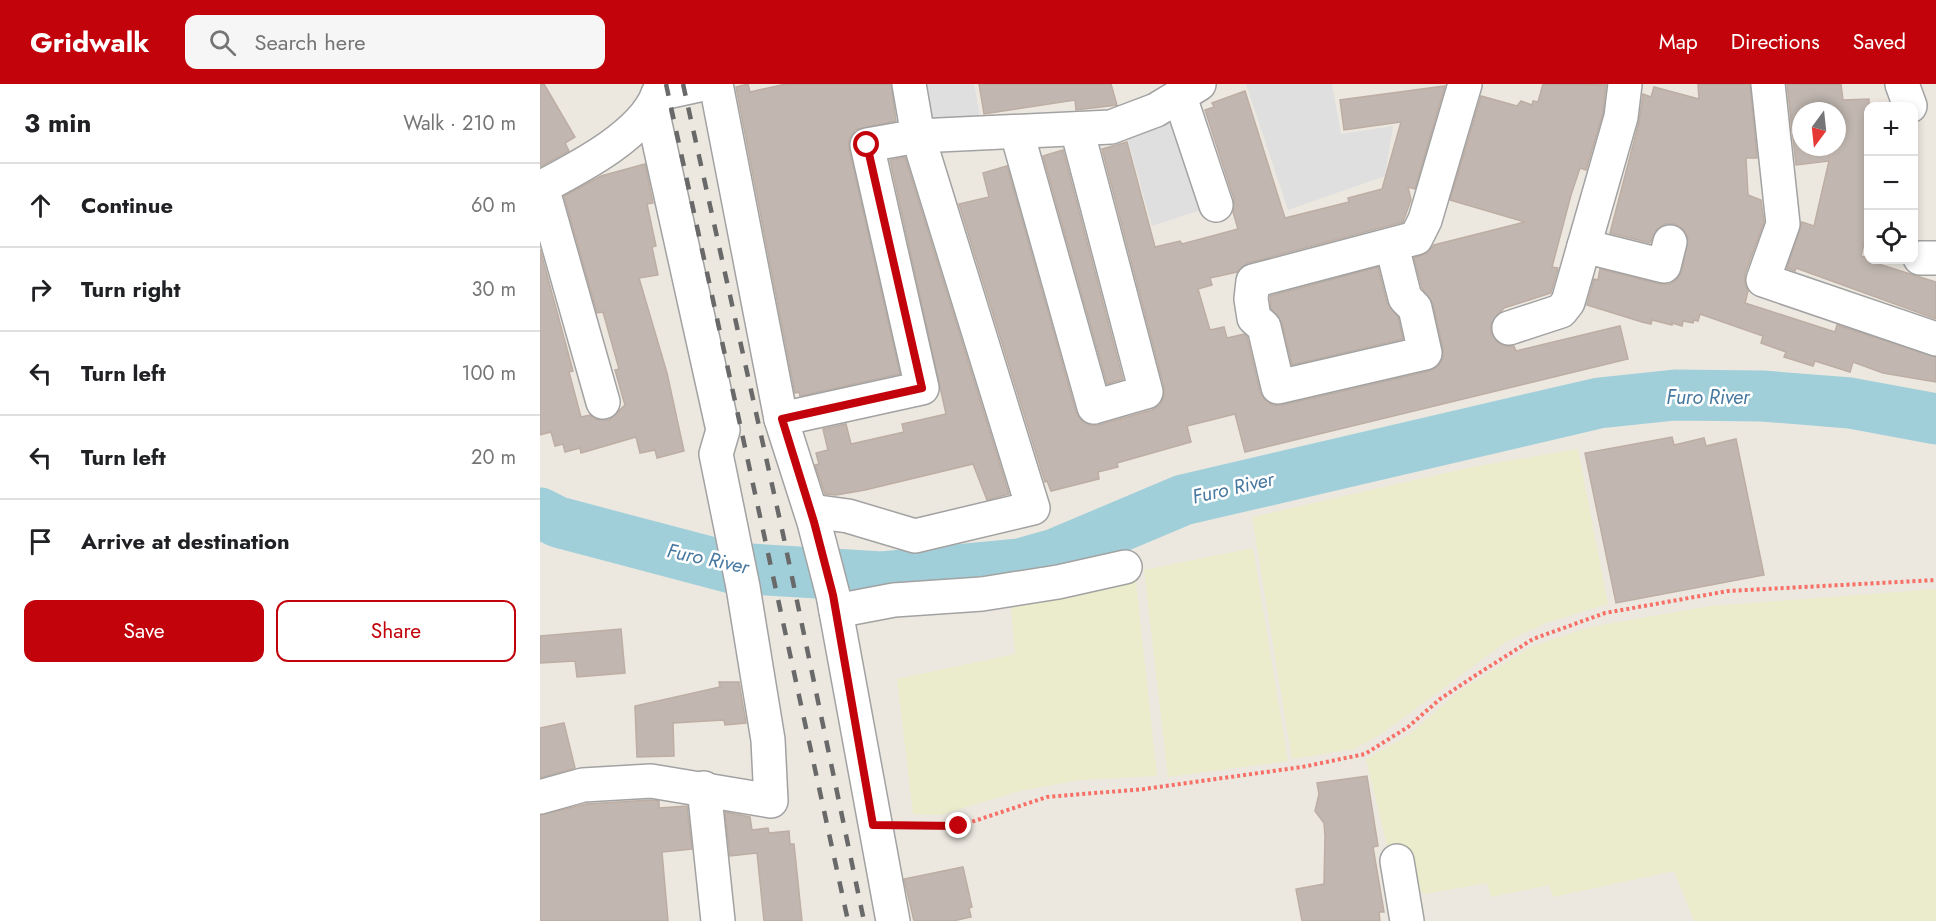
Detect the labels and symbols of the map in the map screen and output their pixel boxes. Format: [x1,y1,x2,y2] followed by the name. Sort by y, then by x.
[1792,102,1846,156] north arrow
[853,131,879,157] route start
[1666,383,1751,412] water label: Furo River
[1189,464,1278,511] water label: Furo River
[664,536,753,582] water label: Furo River
[945,812,971,838] route end

